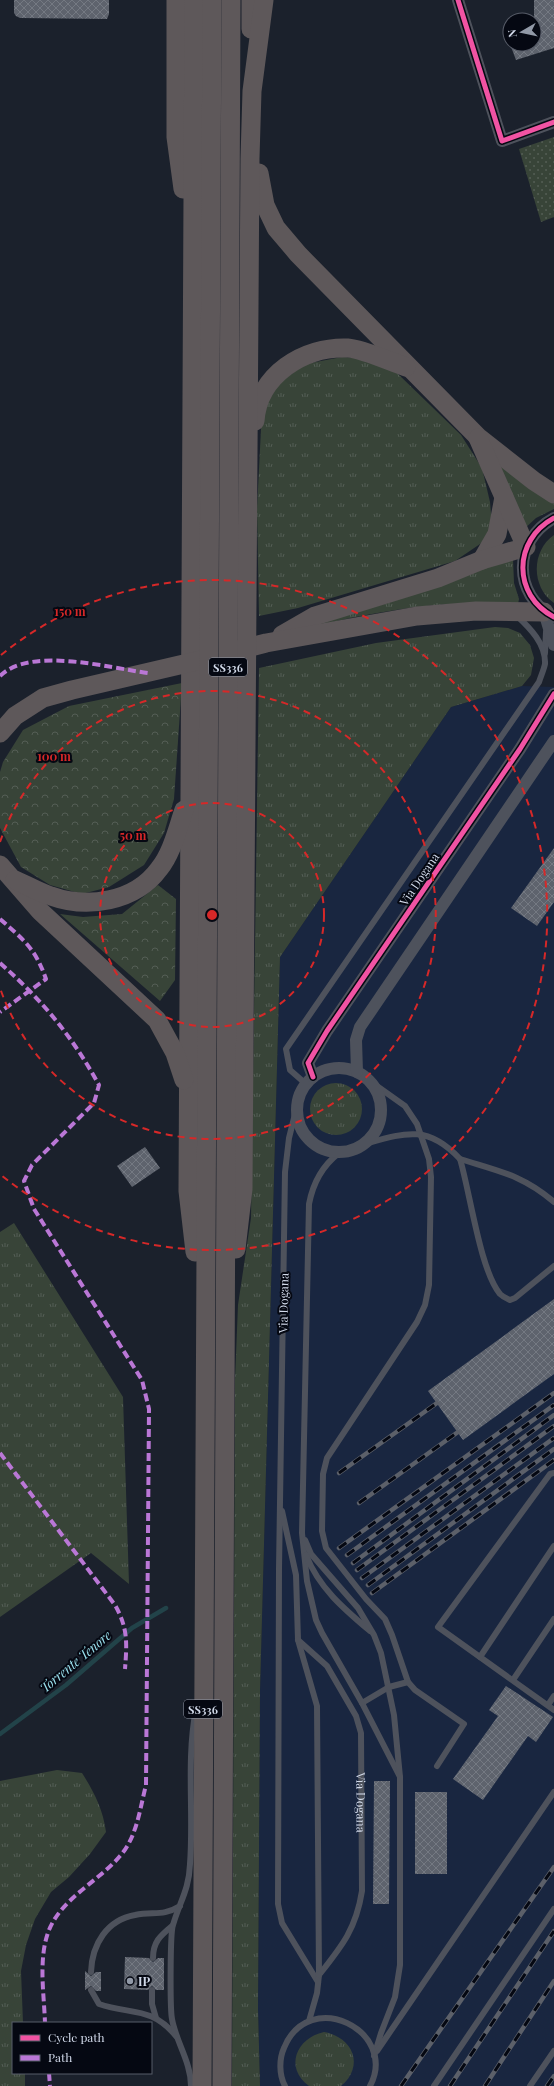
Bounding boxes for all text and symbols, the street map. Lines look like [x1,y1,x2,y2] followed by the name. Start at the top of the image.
[502,12,542,52] north arrow
[504,28,520,39] text: N
[54,603,86,619] text: 150 m
[209,658,247,676] road number: SS336
[37,748,71,764] text: 100 m
[120,827,147,843] text: 50 m
[395,850,442,909] street label: Via Dogana
[205,908,219,922] centre of rings
[274,1273,292,1334] street label: Via Dogana
[36,1626,114,1696] water label: Torrente Tenore
[184,1700,222,1718] road number: SS336
[353,1771,370,1833] street label: Via Dogana
[138,1973,151,1989] place label: IP
[125,1976,135,1986] marker: IP
[12,2022,152,2074] legend
[48,2029,105,2045] text: Cycle path
[48,2049,72,2065] text: Path

